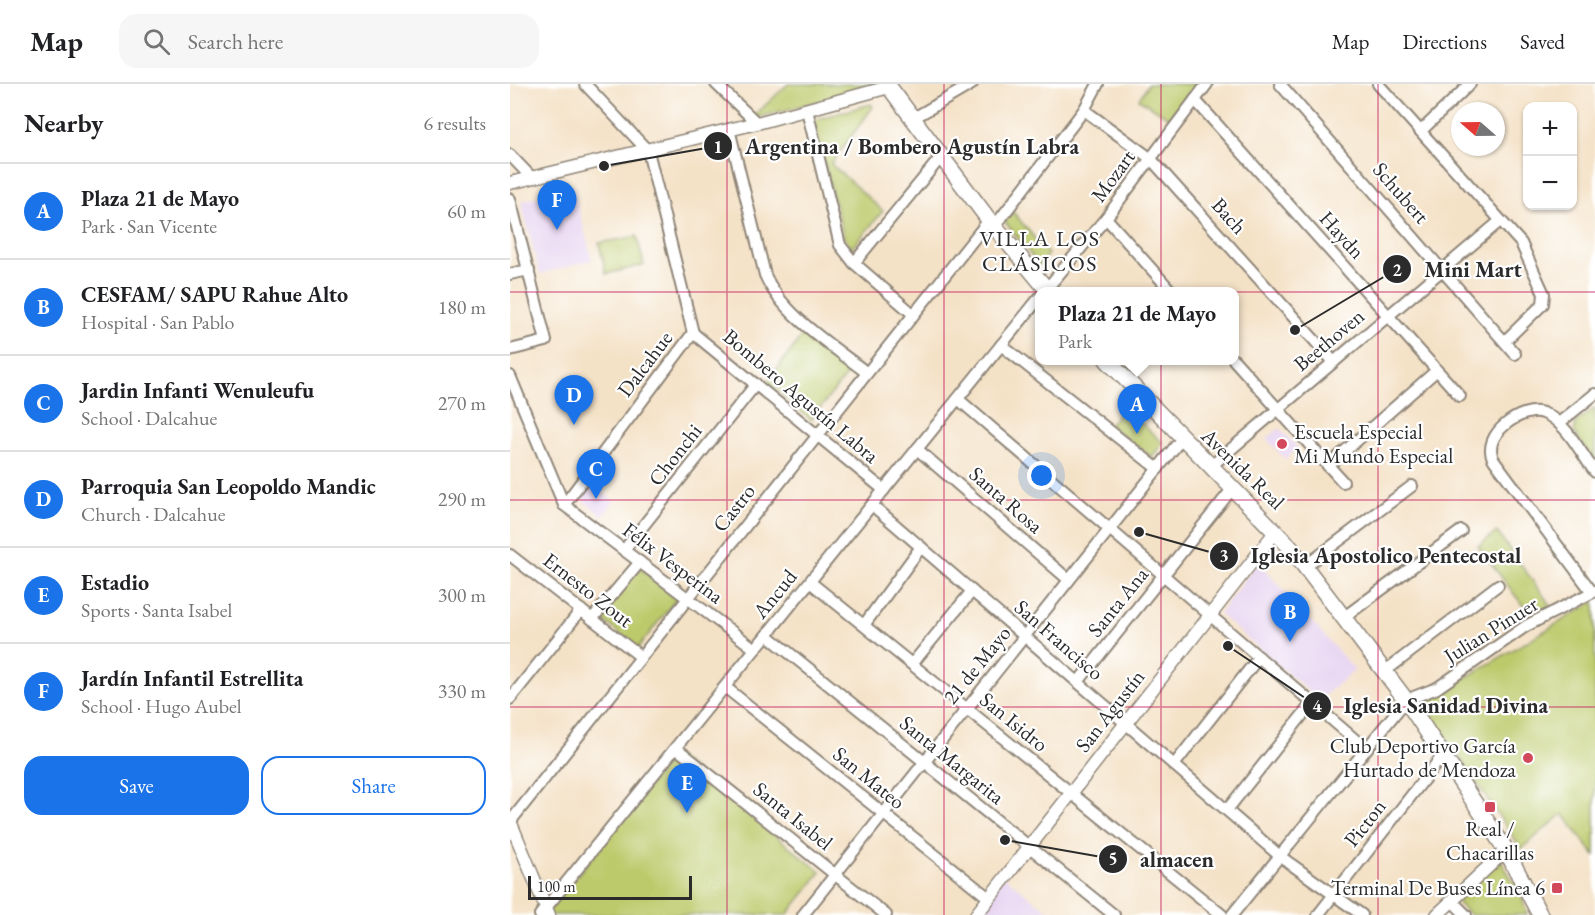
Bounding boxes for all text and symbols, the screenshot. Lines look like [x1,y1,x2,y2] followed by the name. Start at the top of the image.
[119,14,539,68] search box
[30,23,83,59] text: Map
[140,25,173,58] icon: search
[188,27,283,56] text: Search here
[1332,28,1369,55] text: Map
[1402,28,1487,55] text: Directions
[1520,28,1565,55] text: Saved
[1451,102,1505,156] north arrow
[1523,102,1577,210] map controls
[1523,102,1577,156] button: +
[24,106,104,140] text: Nearby
[423,110,486,136] text: 6 results
[703,126,1091,166] callout: Argentina / Bombero Agustín Labra
[744,132,1079,161] text: Argentina / Bombero Agustín Labra
[713,135,723,158] text: 1
[1084,144,1141,207] street label: Mozart
[1367,156,1436,229] street label: Schubert
[1523,156,1577,210] button: −
[538,180,576,230] pin: F
[81,184,239,213] text: Plaza 21 de Mayo
[1206,192,1253,240] street label: Bach
[36,198,51,224] text: A
[447,198,486,224] text: 60 m
[1314,205,1371,264] street label: Haydn
[81,213,217,239] text: Park · San Vicente
[980,224,1100,278] district label: VILLA LOS CLÁSICOS
[1382,249,1533,289] callout: Mini Mart
[1424,255,1523,284] text: Mini Mart
[1392,258,1402,281] text: 2
[81,280,348,309] text: CESFAM/ SAPU Rahue Alto
[1035,287,1239,365] popup
[37,294,50,320] text: B
[438,294,486,320] text: 180 m
[1058,299,1216,328] text: Plaza 21 de Mayo
[1288,302,1370,377] street label: Beethoven
[81,309,234,335] text: Hospital · San Pablo
[718,323,885,469] street label: Bombero Agustín Labra
[611,325,678,402] street label: Dalcahue
[1058,328,1092,354] text: Park
[81,376,314,405] text: Jardin Infanti Wenuleufu
[554,376,594,425] pin: D
[1118,384,1156,434] pin: A
[36,390,51,416] text: C
[438,390,486,416] text: 270 m
[81,405,217,431] text: School · Dalcahue
[642,418,707,491] street label: Chonchi
[1294,418,1453,469] place label: Escuela Especial Mi Mundo Especial
[1195,421,1291,515] street label: Avenida Real
[1275,437,1289,451] marker: Escuela Especial Mi Mundo Especial
[576,450,616,499] pin: C
[964,460,1049,539] street label: Santa Rosa
[1027,461,1056,490] your location
[81,472,376,501] text: Parroquia San Leopoldo Mandic
[706,478,761,537] street label: Castro
[36,486,51,512] text: D
[438,486,486,512] text: 290 m
[81,501,225,527] text: Church · Dalcahue
[617,516,730,610] street label: Félix Vesperina
[1209,536,1534,576] callout: Iglesia Apostolico Pentecostal
[1251,541,1521,570] text: Iglesia Apostolico Pentecostal
[1219,544,1229,567] text: 3
[538,546,639,633] street label: Ernesto Zout
[1081,561,1154,642] street label: Santa Ana
[746,563,803,625] street label: Ancud
[81,568,149,597] text: Estadio
[38,582,49,608] text: E
[438,582,486,608] text: 300 m
[1437,590,1543,670] street label: Julian Pinuer
[1270,592,1310,642] pin: B
[1009,593,1110,686] street label: San Francisco
[81,597,232,623] text: Sports · Santa Isabel
[937,620,1016,709] street label: 21 de Mayo
[81,664,303,693] text: Jardín Infantil Estrellita
[1069,664,1150,758] street label: San Agustín
[38,678,49,704] text: F
[438,678,486,704] text: 330 m
[975,686,1054,757] street label: San Isidro
[1302,686,1560,726] callout: Iglesia Sanidad Divina
[1344,691,1549,720] text: Iglesia Sanidad Divina
[81,693,242,719] text: School · Hugo Aubel
[1312,694,1322,717] text: 4
[894,709,1011,810] street label: Santa Margarita
[1330,732,1517,783] place label: Club Deportivo García Hurtado de Mendoza
[828,740,911,815] street label: San Mateo
[1521,751,1535,765] marker: Club Deportivo García Hurtado de Mendoza
[24,756,249,815] button: Save
[261,756,486,815] button: Share
[668,764,706,813] pin: E
[748,775,839,856] street label: Santa Isabel
[1338,793,1392,852] street label: Picton
[1483,800,1497,814] marker: Real / Chacarillas
[1446,815,1534,866] place label: Real / Chacarillas
[1098,839,1226,879] callout: almacen
[1140,845,1214,874] text: almacen
[1108,847,1118,870] text: 5
[528,873,692,900] scale bar
[1331,874,1545,901] place label: Terminal De Buses Línea 6
[537,876,576,897] text: 100 m
[1550,881,1564,895] marker: Terminal De Buses Línea 6

